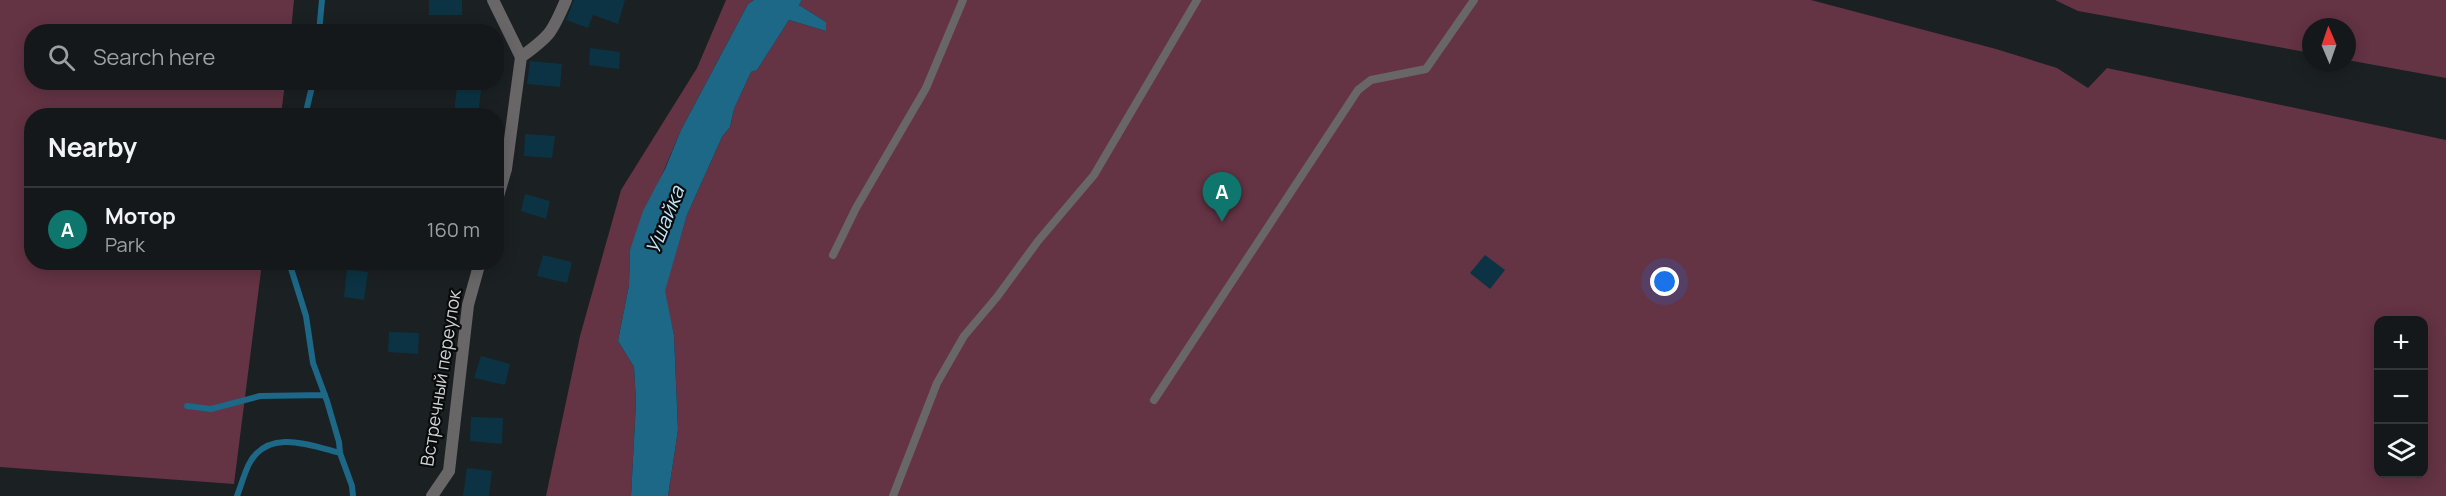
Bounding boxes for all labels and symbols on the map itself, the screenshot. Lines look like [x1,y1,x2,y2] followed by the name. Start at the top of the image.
[2302,18,2356,72] north arrow
[1202,172,1242,222] pin: A
[639,181,691,258] water label: Ушайка
[1650,267,1679,296] your location
[414,287,466,468] street label: Встречный переулок

